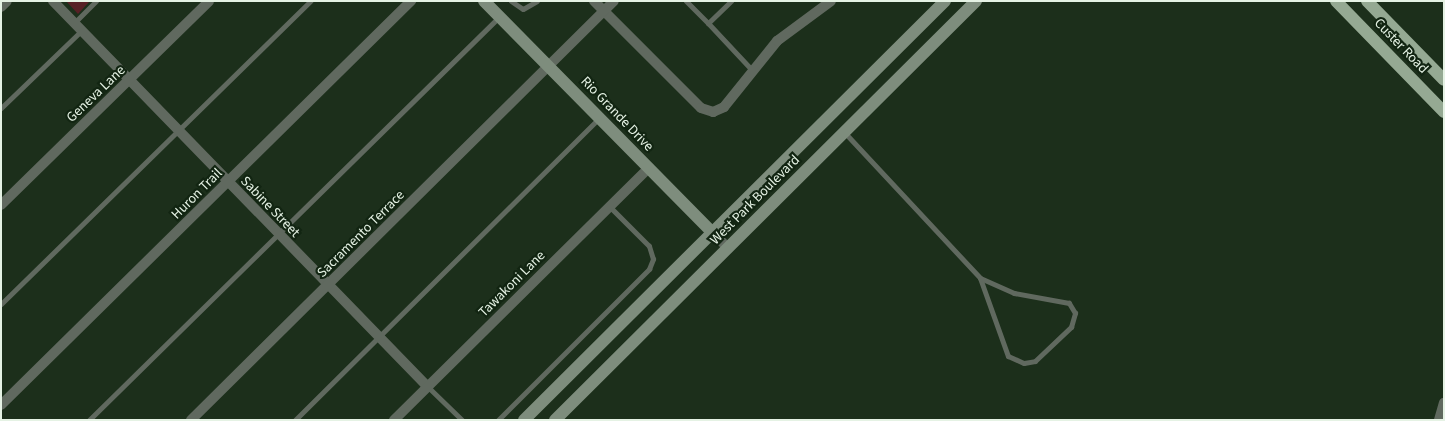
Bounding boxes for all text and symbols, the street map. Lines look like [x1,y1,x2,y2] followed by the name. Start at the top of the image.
[1371,15,1431,77] street label: Custer Road
[63,62,129,126] street label: Geneva Lane
[577,73,657,155] street label: Rio Grande Drive
[707,152,803,248] street label: West Park Boulevard
[168,165,226,223] street label: Huron Trail
[237,173,303,241] street label: Sabine Street
[314,187,408,281] street label: Sacramento Terrace
[475,247,549,321] street label: Tawakoni Lane

